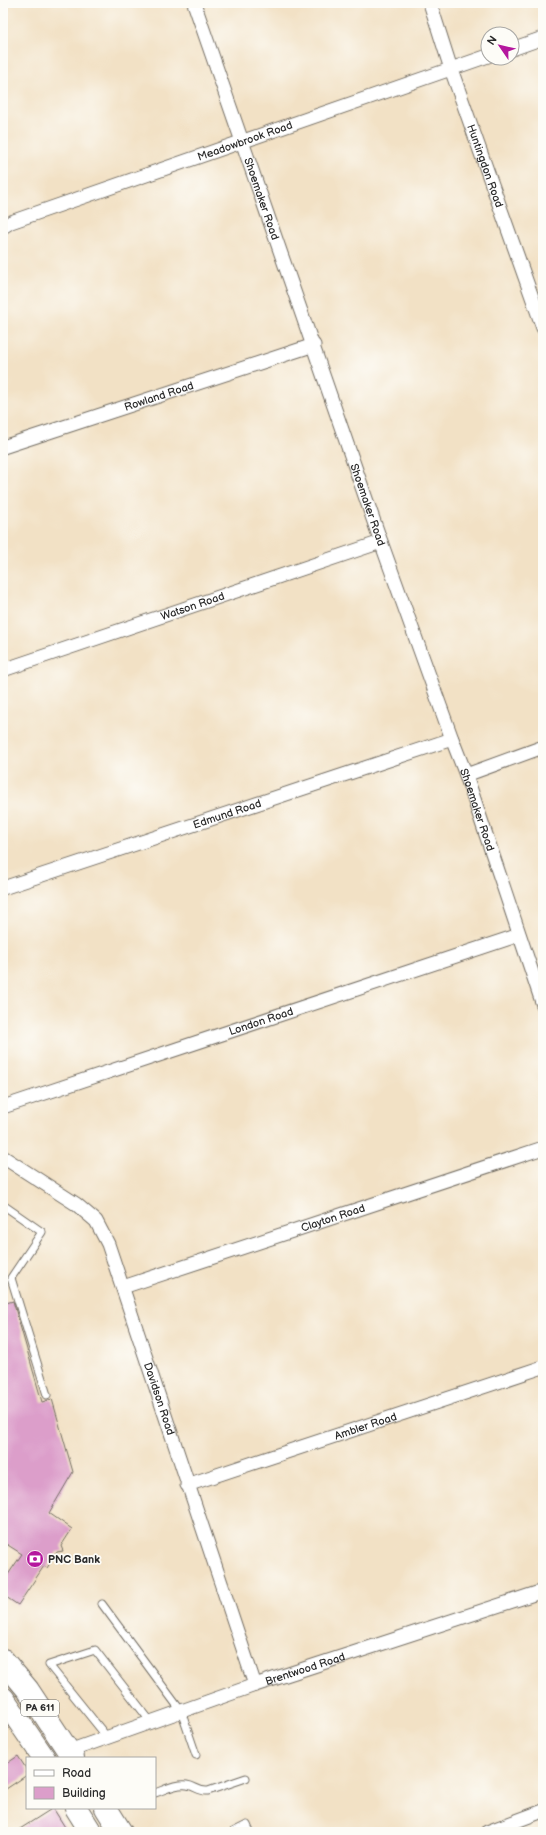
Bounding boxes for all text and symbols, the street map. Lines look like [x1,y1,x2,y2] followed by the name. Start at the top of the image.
[480,26,520,66] north arrow
[484,34,500,48] text: N
[196,118,294,163] street label: Meadowbrook Road
[465,122,506,209] street label: Huntingdon Road
[242,156,282,241] street label: Shoemaker Road
[123,378,195,413] street label: Rowland Road
[348,462,388,548] street label: Shoemaker Road
[159,589,226,623] street label: Watson Road
[458,766,497,853] street label: Shoemaker Road
[191,796,263,831] street label: Edmund Road
[227,1004,295,1038] street label: London Road
[299,1201,366,1234] street label: Clayton Road
[141,1361,178,1437] street label: Davidson Road
[333,1410,398,1442] street label: Ambler Road
[25,1549,45,1569] bank icon: PNC Bank
[48,1553,100,1566] place label: PNC Bank
[263,1650,347,1688] street label: Brentwood Road
[21,1700,59,1716] road number: PA 611
[26,1757,156,1809] legend
[62,1766,91,1781] text: Road
[62,1786,106,1801] text: Building

